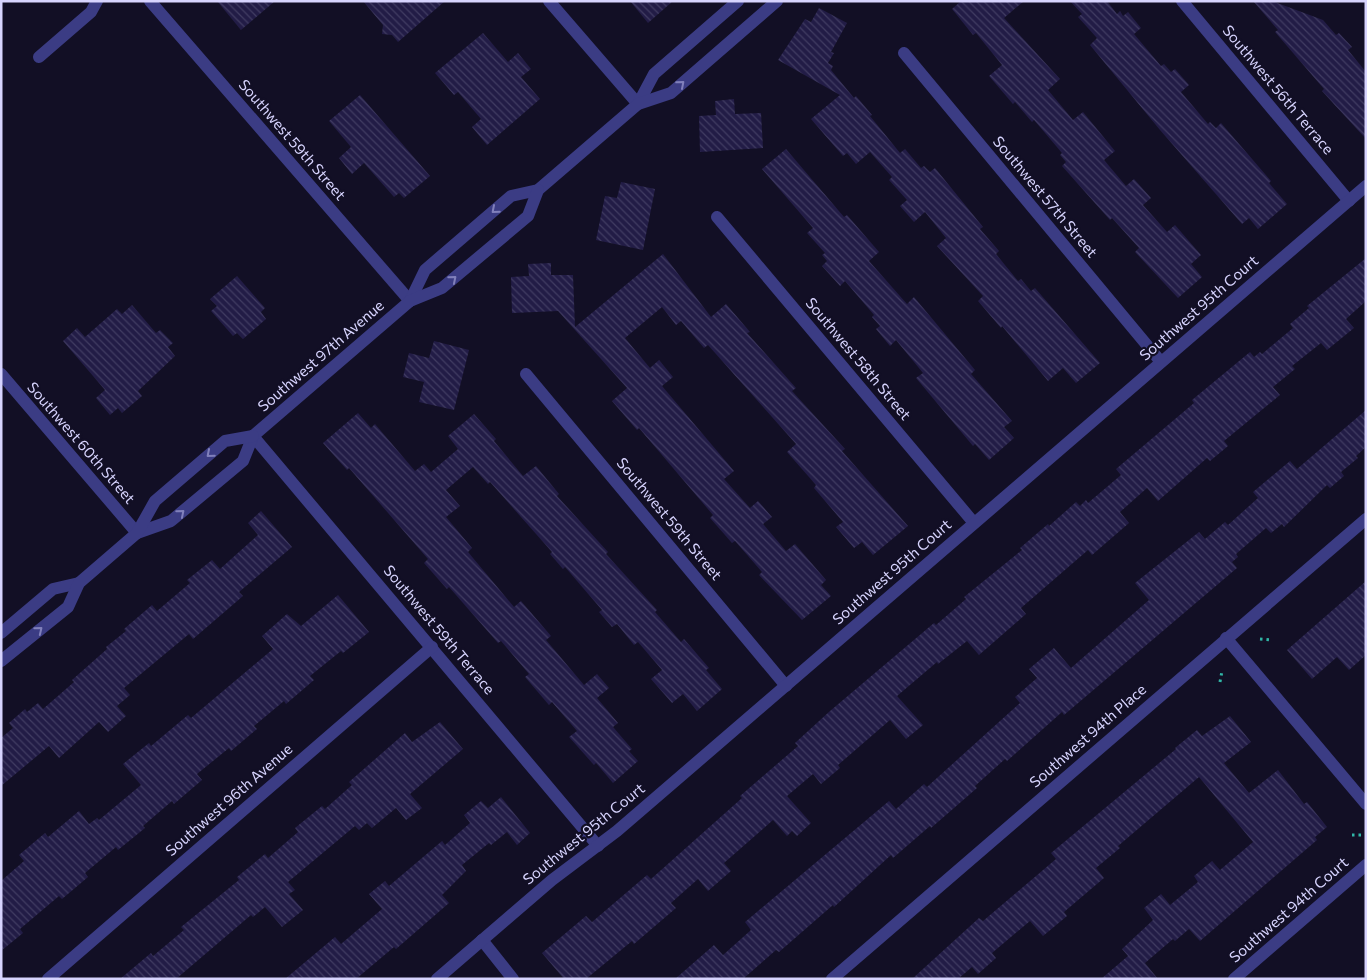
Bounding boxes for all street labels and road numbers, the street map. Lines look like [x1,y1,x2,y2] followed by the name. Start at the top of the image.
[1220,21,1338,158] street label: Southwest 56th Terrace
[235,75,350,203] street label: Southwest 59th Street
[990,132,1102,261] street label: Southwest 57th Street
[1135,251,1261,364] street label: Southwest 95th Court
[802,294,915,423] street label: Southwest 58th Street
[254,296,387,415] street label: Southwest 97th Avenue
[24,378,139,507] street label: Southwest 60th Street
[613,454,726,583] street label: Southwest 59th Street
[828,515,954,628] street label: Southwest 95th Court
[381,561,499,698] street label: Southwest 59th Terrace
[1025,680,1149,791] street label: Southwest 94th Place
[161,739,295,859] street label: Southwest 96th Avenue
[519,779,648,888] street label: Southwest 95th Court
[1225,853,1351,966] street label: Southwest 94th Court

